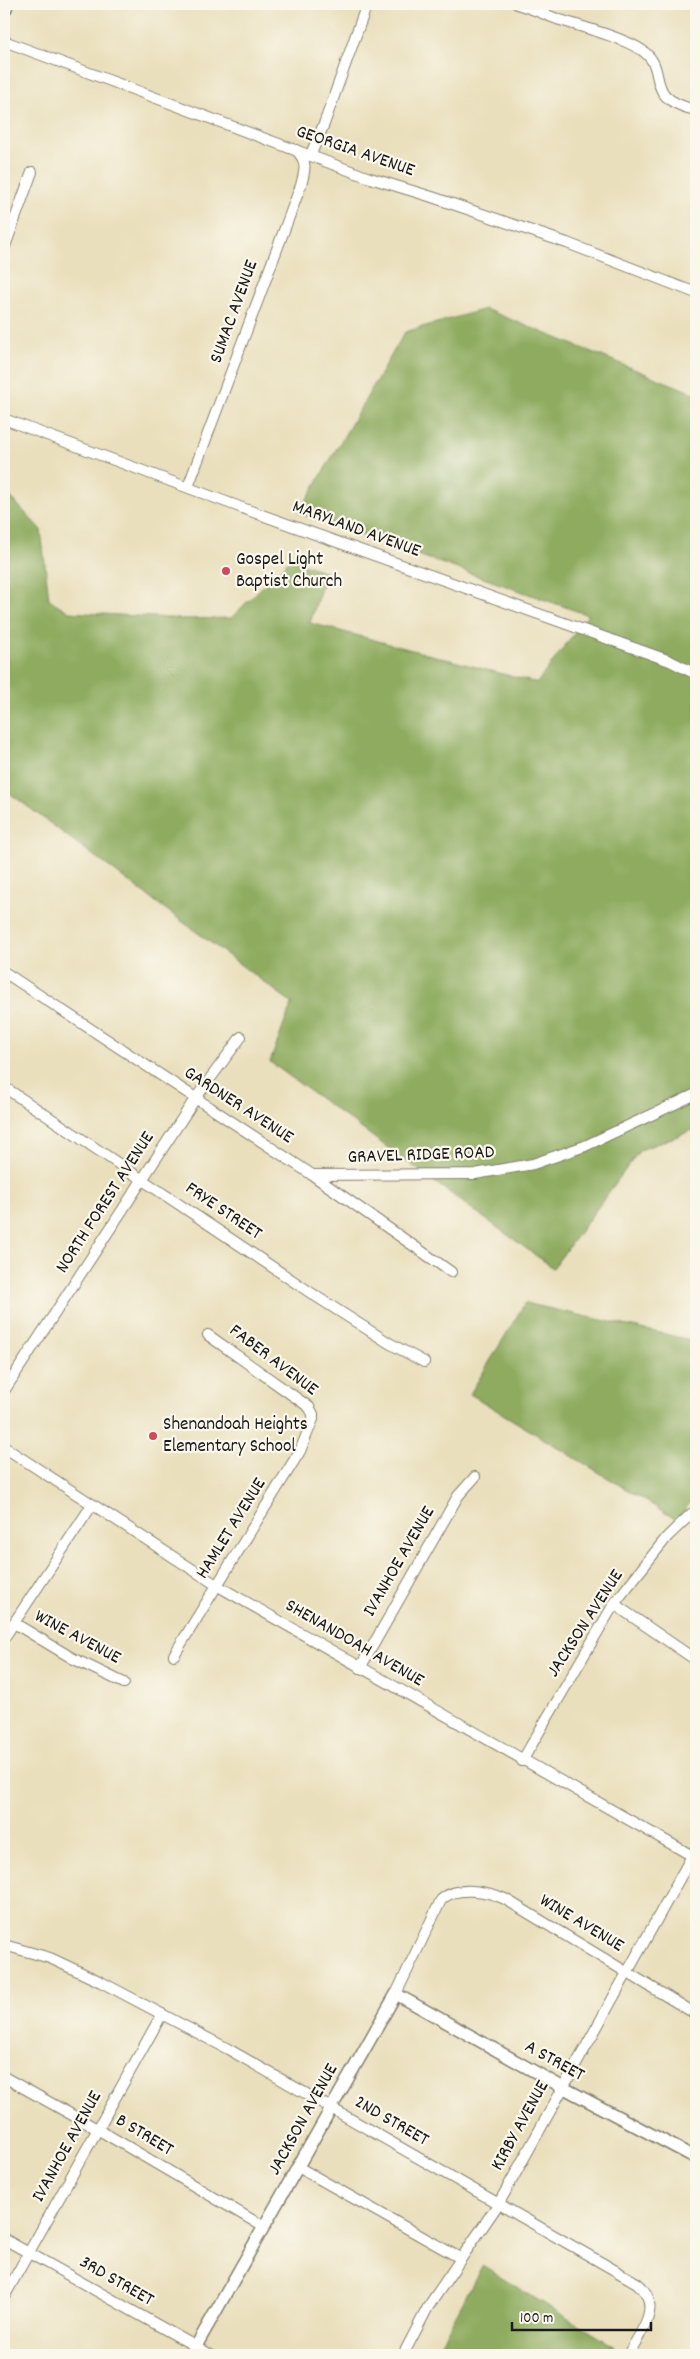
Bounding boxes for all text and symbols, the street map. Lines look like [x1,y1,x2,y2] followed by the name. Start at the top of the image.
[292,119,418,185] street label: GEORGIA AVENUE
[204,256,266,367] street label: SUMAC AVENUE
[288,494,424,566] street label: MARYLAND AVENUE
[236,547,342,596] place label: Gospel Light Baptist Church
[220,565,232,577] marker: Gospel Light Baptist Church
[178,1060,298,1152] street label: GARDNER AVENUE
[50,1127,162,1279] street label: NORTH FOREST AVENUE
[347,1140,495,1172] street label: GRAVEL RIDGE ROAD
[179,1176,267,1248] street label: FRYE STREET
[223,1319,324,1404] street label: FABER AVENUE
[163,1412,308,1461] place label: Shenandoah Heights Elementary School
[147,1430,159,1442] marker: Shenandoah Heights Elementary School
[190,1473,274,1585] street label: HAMLET AVENUE
[357,1501,443,1622] street label: IVANHOE AVENUE
[541,1564,631,1683] street label: JACKSON AVENUE
[280,1593,429,1695] street label: SHENANDOAH AVENUE
[29,1604,125,1672] street label: WINE AVENUE
[534,1888,629,1960] street label: WINE AVENUE
[519,2034,589,2090] street label: A STREET
[262,2059,346,2181] street label: JACKSON AVENUE
[485,2076,557,2176] street label: KIRBY AVENUE
[26,2086,110,2208] street label: IVANHOE AVENUE
[349,2090,434,2154] street label: 2ND STREET
[110,2108,178,2164] street label: B STREET
[74,2250,159,2314] street label: 3RD STREET
[512,2299,651,2331] scale bar
[520,2308,553,2330] text: 100 m

